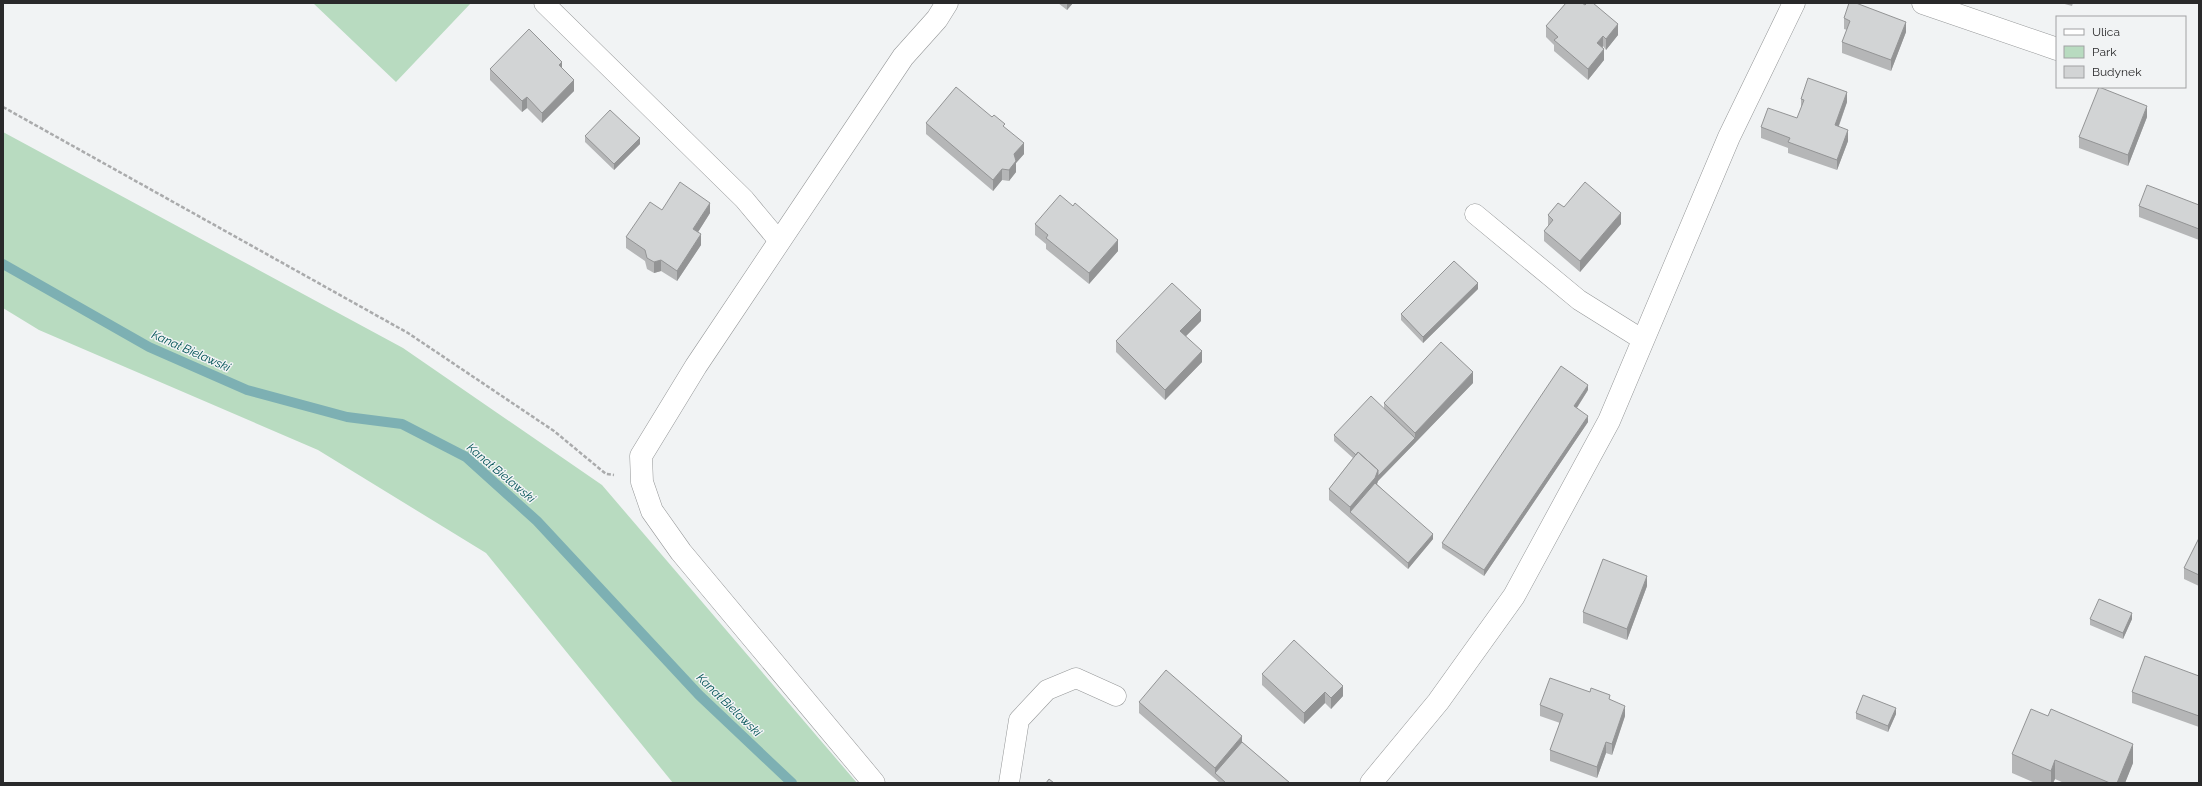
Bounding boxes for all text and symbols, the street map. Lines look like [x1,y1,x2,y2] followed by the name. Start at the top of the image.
[2056,16,2186,88] legend
[2092,25,2120,39] text: Ulica
[2092,45,2117,59] text: Park
[2092,65,2142,79] text: Budynek
[149,327,233,375] water label: Kanał Bielawski
[464,440,538,506] water label: Kanał Bielawski
[694,671,765,740] water label: Kanał Bielawski

